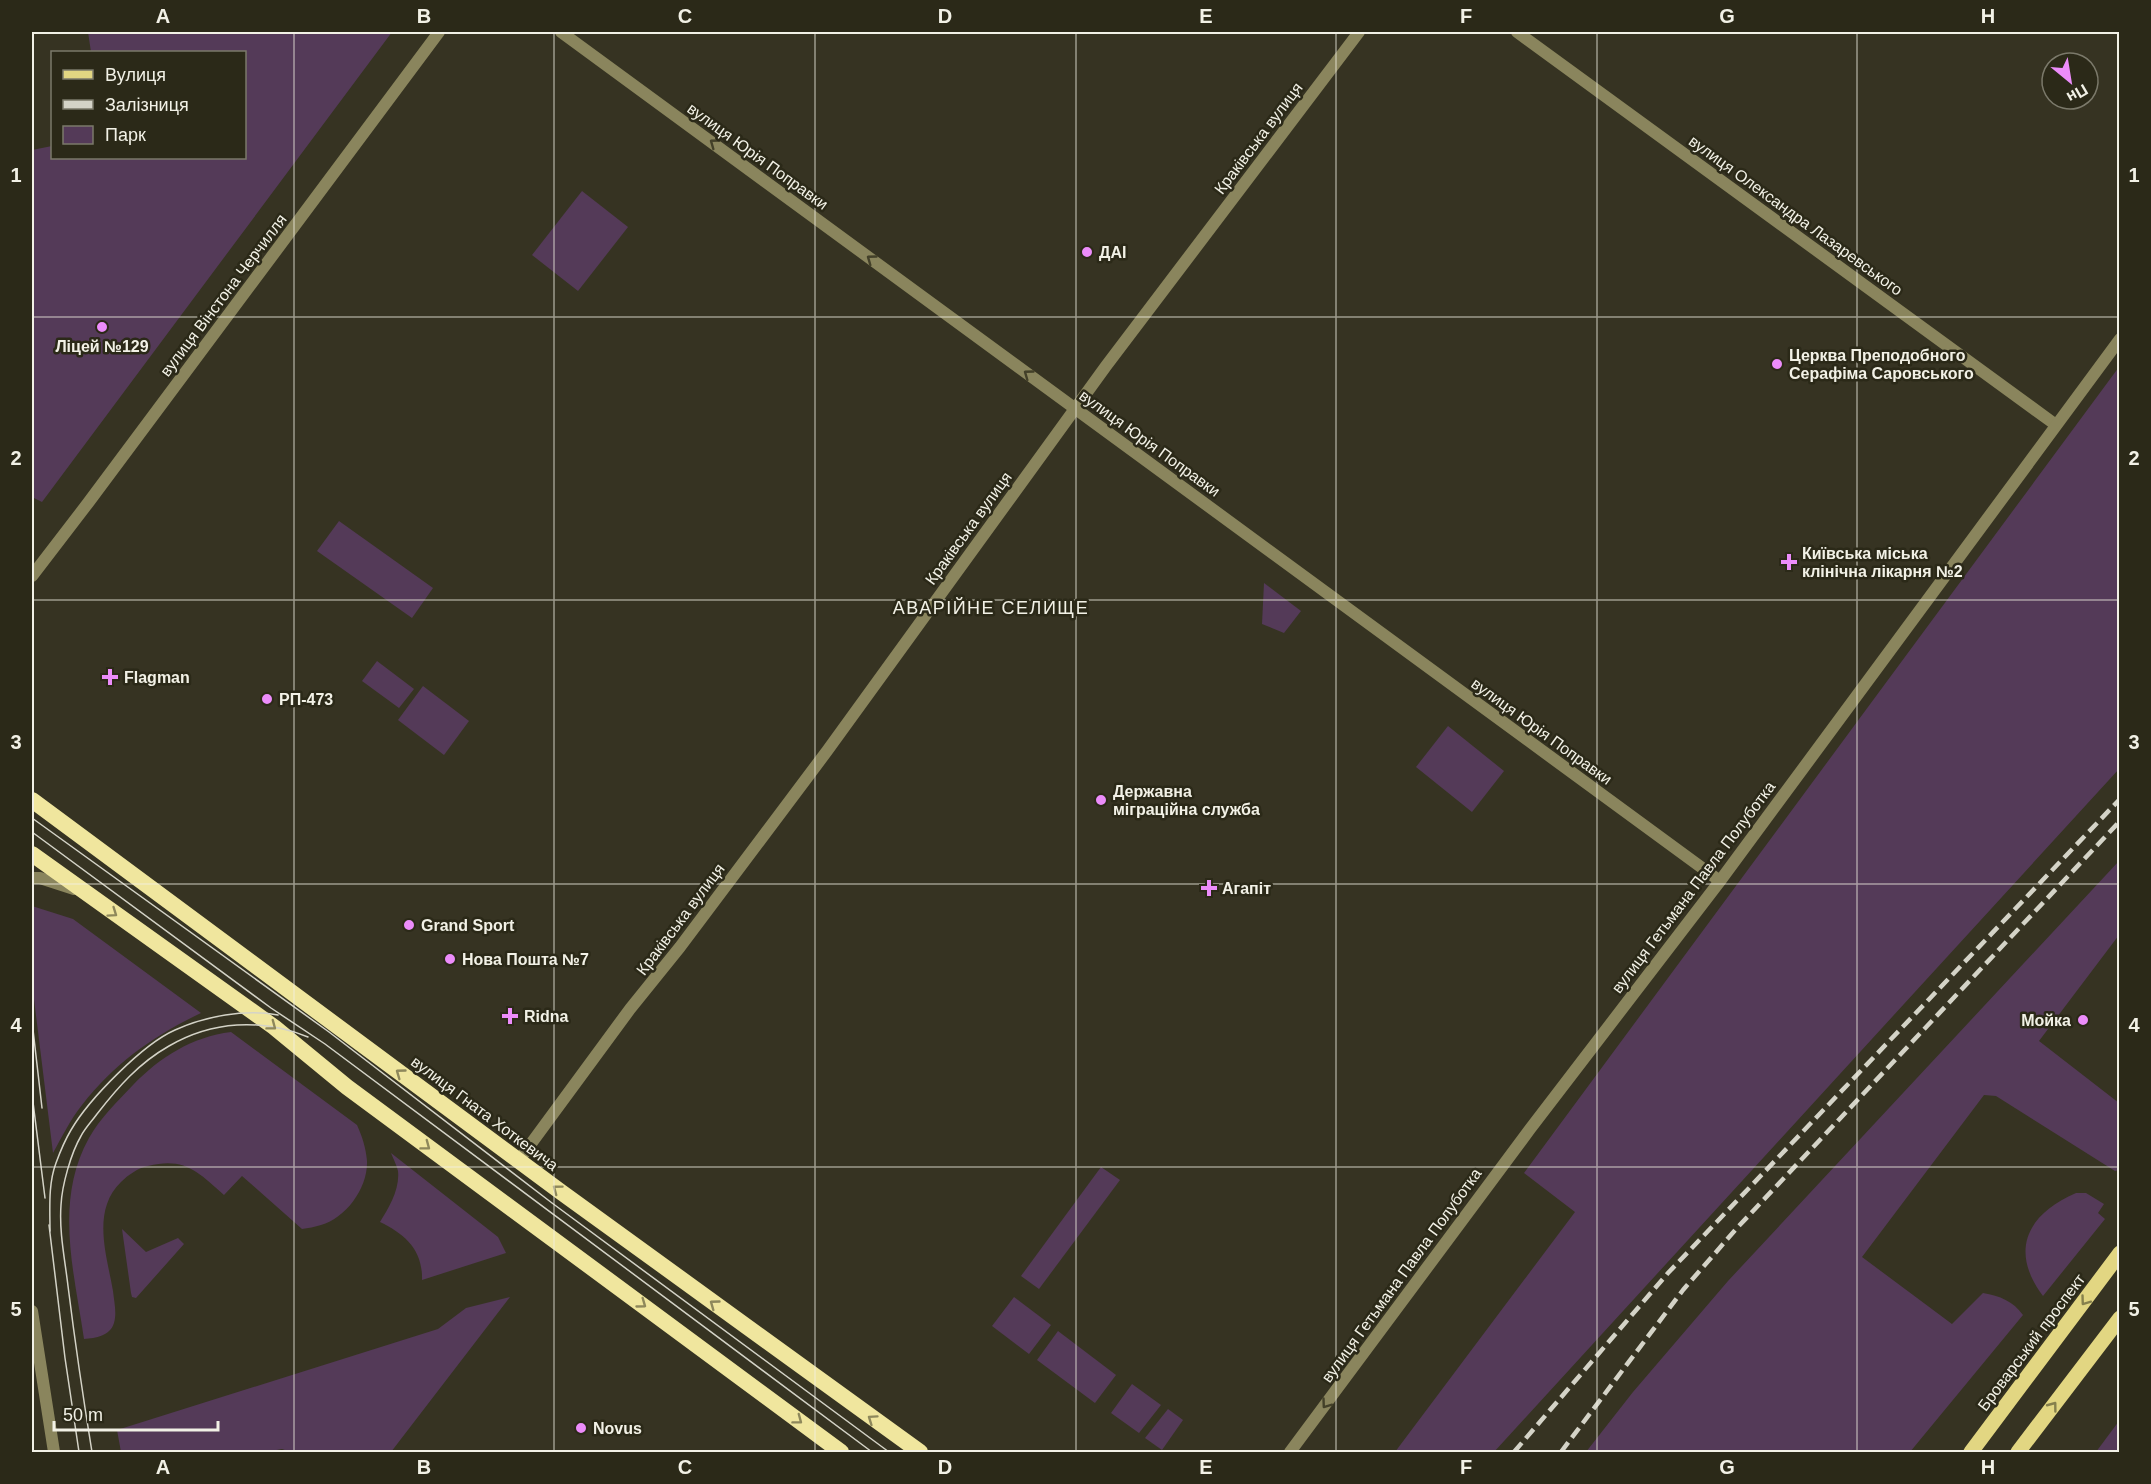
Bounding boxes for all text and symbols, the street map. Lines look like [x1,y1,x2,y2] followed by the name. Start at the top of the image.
[156,5,170,27] text: A
[417,5,431,27] text: B
[678,5,692,27] text: C
[938,5,952,27] text: D
[1199,5,1213,27] text: E
[1460,5,1472,27] text: F
[1719,5,1735,27] text: G
[1981,5,1995,27] text: H
[51,51,246,159] legend
[2040,51,2100,111] north arrow
[105,65,166,85] text: Вулиця
[1211,79,1306,197] street label: Краківська вулиця
[2064,81,2091,106] text: Пн
[105,95,189,115] text: Залізниця
[684,100,831,213] street label: вулиця Юрія Поправки
[105,125,146,145] text: Парк
[1686,132,1906,299] street label: вулиця Олександра Лазаревського
[709,139,720,150] one-way arrow
[10,164,22,186] text: 1
[2128,164,2140,186] text: 1
[157,211,290,380] street label: вулиця Вінстона Черчилля
[1099,244,1126,261] place label: ДАІ
[1080,245,1094,259] marker: ДАІ
[867,255,878,266] one-way arrow
[95,320,109,334] marker: Ліцей №129
[55,338,149,355] place label: Ліцей №129
[1789,347,1974,382] place label: Церква Преподобного Серафіма Саровського
[1770,357,1784,371] marker: Церква Преподобного Серафіма Саровського
[1024,370,1035,381] one-way arrow
[1076,387,1223,500] street label: вулиця Юрія Поправки
[10,447,22,469] text: 2
[2128,447,2140,469] text: 2
[922,469,1015,588] street label: Краківська вулиця
[1802,545,1963,580] place label: Київська міська клінічна лікарня №2
[1780,553,1798,571] marker: Київська міська клінічна лікарня №2
[893,597,1089,618] district label: АВАРІЙНЕ СЕЛИЩЕ
[101,668,119,686] marker: Flagman
[124,669,190,686] place label: Flagman
[1468,675,1615,788] street label: вулиця Юрія Поправки
[279,691,333,708] place label: РП-473
[260,692,274,706] marker: РП-473
[10,731,22,753] text: 3
[2128,731,2140,753] text: 3
[1608,778,1779,996] street label: вулиця Гетьмана Павла Полуботка
[1113,783,1260,818] place label: Державна міграційна служба
[1094,793,1108,807] marker: Державна міграційна служба
[633,860,728,978] street label: Краківська вулиця
[1200,879,1218,897] marker: Агапіт
[1222,880,1271,897] place label: Агапіт
[106,906,117,917] one-way arrow
[421,917,515,934] place label: Grand Sport
[402,918,416,932] marker: Grand Sport
[462,951,589,968] place label: Нова Пошта №7
[443,952,457,966] marker: Нова Пошта №7
[501,1007,519,1025] marker: Ridna
[524,1008,569,1025] place label: Ridna
[2021,1012,2071,1029] place label: Мойка
[2076,1013,2090,1027] marker: Мойка
[10,1014,22,1036] text: 4
[2128,1014,2140,1036] text: 4
[265,1018,276,1029] one-way arrow
[408,1053,561,1174] street label: вулиця Гната Хоткевича
[396,1069,407,1080] one-way arrow
[419,1139,430,1150] one-way arrow
[1318,1165,1485,1386] street label: вулиця Гетьмана Павла Полуботка
[553,1185,564,1196] one-way arrow
[1974,1270,2089,1414] street label: Броварський проспект
[2081,1294,2092,1305] one-way arrow
[635,1297,646,1308] one-way arrow
[10,1298,22,1320] text: 5
[2128,1298,2140,1320] text: 5
[710,1300,721,1311] one-way arrow
[54,1394,218,1432] scale bar
[1322,1398,1333,1409] one-way arrow
[2046,1401,2057,1412] one-way arrow
[63,1405,103,1425] text: 50 m
[792,1413,803,1424] one-way arrow
[868,1415,879,1426] one-way arrow
[593,1420,642,1437] place label: Novus
[574,1421,588,1435] marker: Novus
[156,1456,170,1478] text: A
[417,1456,431,1478] text: B
[678,1456,692,1478] text: C
[938,1456,952,1478] text: D
[1199,1456,1213,1478] text: E
[1460,1456,1472,1478] text: F
[1719,1456,1735,1478] text: G
[1981,1456,1995,1478] text: H

